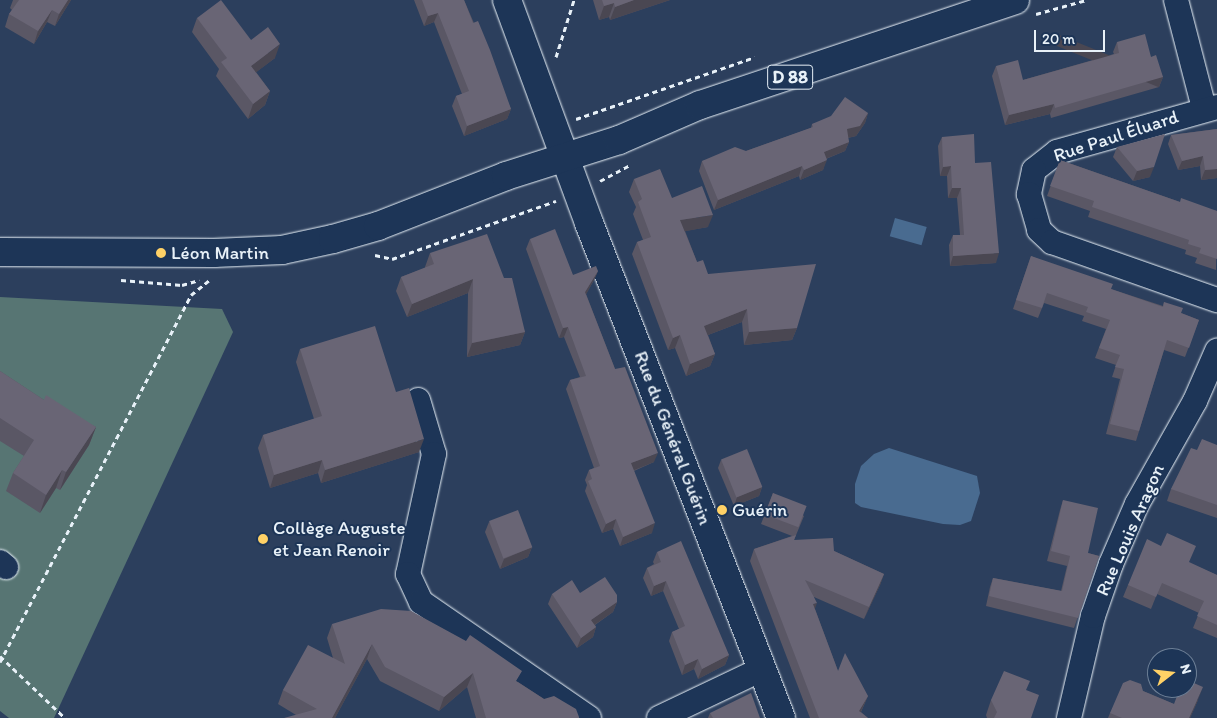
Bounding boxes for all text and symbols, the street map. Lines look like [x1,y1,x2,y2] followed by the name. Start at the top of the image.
[1037,20,1108,52] scale bar
[1042,30,1075,48] text: 20 m
[766,62,814,92] road number: D 88
[1051,105,1181,167] street label: Rue Paul Éluard
[171,242,270,264] place label: Léon Martin
[155,247,167,259] marker: Léon Martin
[629,348,717,528] street label: Rue du Général Guérin
[1091,460,1169,600] street label: Rue Louis Aragon
[732,499,787,521] place label: Guérin
[716,504,728,516] marker: Guérin
[273,517,405,561] place label: Collège Auguste et Jean Renoir
[257,533,269,545] marker: Collège Auguste et Jean Renoir
[1147,648,1197,698] north arrow
[1176,662,1195,676] text: N

